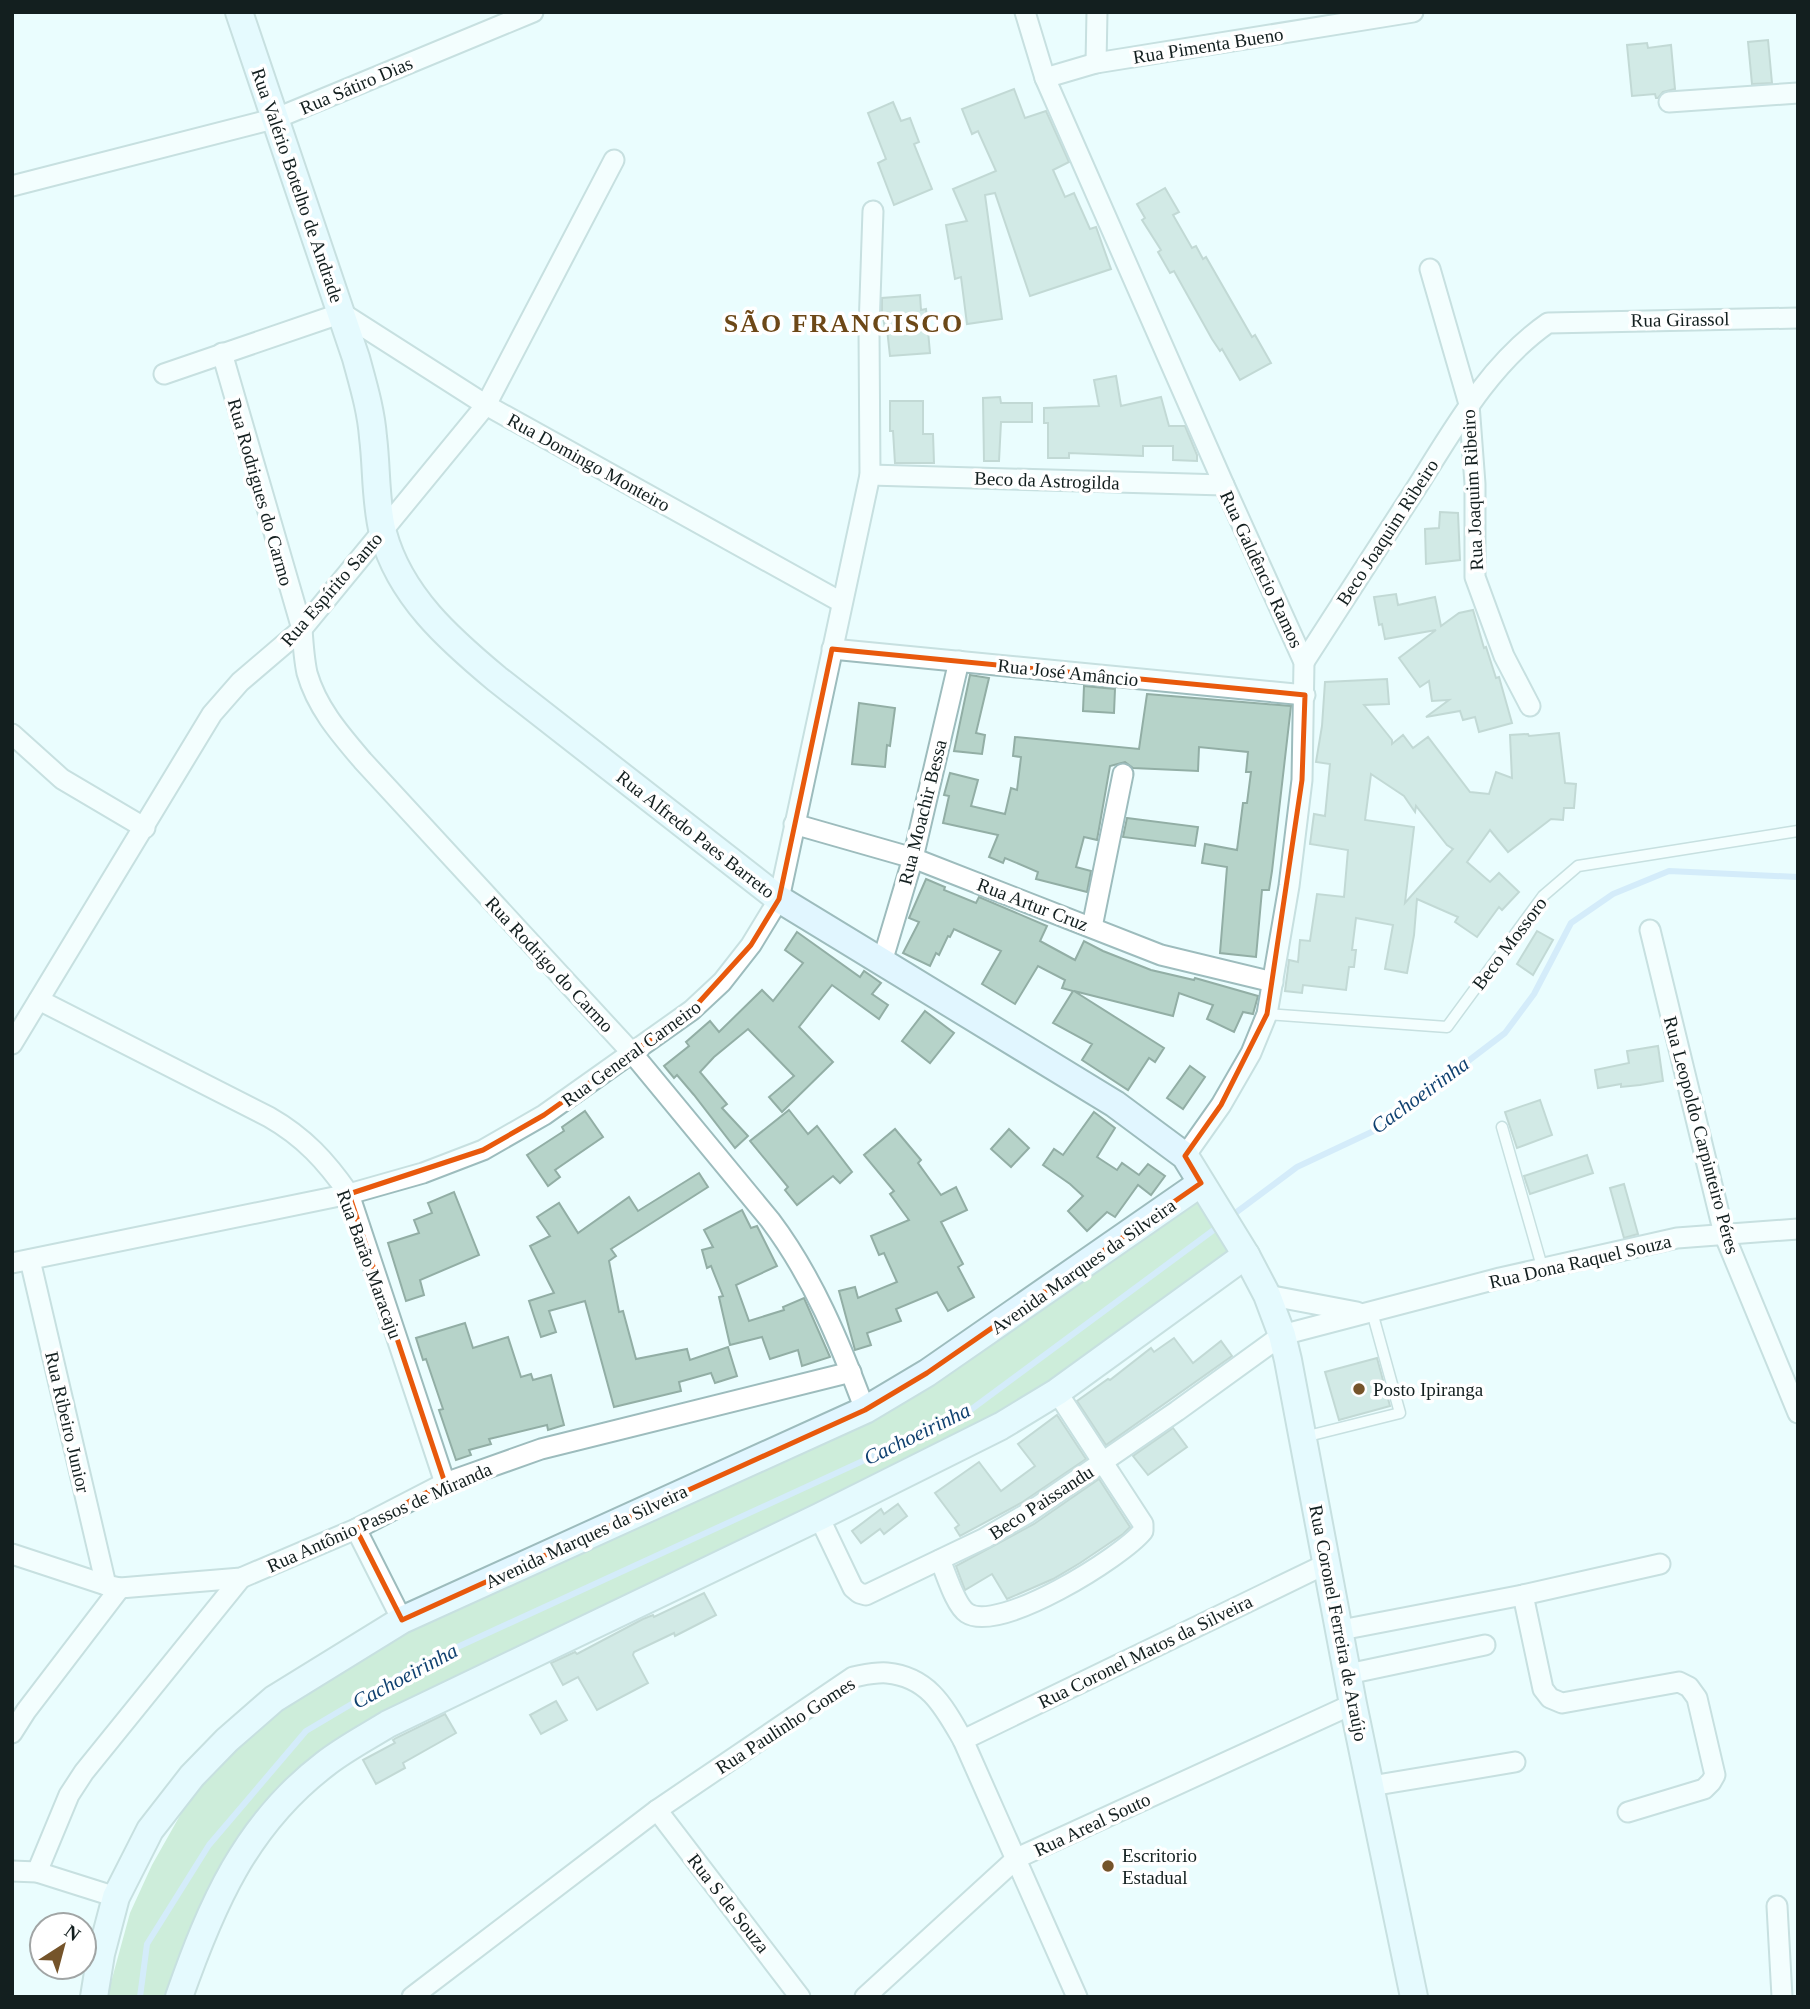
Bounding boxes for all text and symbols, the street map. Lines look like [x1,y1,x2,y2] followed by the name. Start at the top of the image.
[1131,23,1285,68] street label: Rua Pimenta Bueno
[297,52,416,119] street label: Rua Sátiro Dias
[247,65,348,305] street label: Rua Valério Botelho de Andrade
[1630,308,1730,331] street label: Rua Girassol
[724,309,964,338] district label: SÃO FRANCISCO
[224,396,297,588] street label: Rua Rodrigues do Carmo
[504,409,674,516] street label: Rua Domingo Monteiro
[1458,409,1487,571] street label: Rua Joaquim Ribeiro
[1332,455,1442,609] street label: Beco Joaquim Ribeiro
[974,467,1121,494] street label: Beco da Astrogilda
[1216,487,1307,651] street label: Rua Galdêncio Ramos
[276,528,386,650] street label: Rua Espírito Santo
[997,655,1139,690] street label: Rua José Amâncio
[894,737,951,887] street label: Rua Moachir Bessa
[613,766,779,903] street label: Rua Alfredo Paes Barreto
[974,874,1091,935] street label: Rua Artur Cruz
[481,892,618,1037] street label: Rua Rodrigo do Carmo
[1468,893,1551,994] street label: Beco Mossoro
[558,996,705,1111] street label: Rua General Carneiro
[1660,1014,1743,1256] street label: Rua Leopoldo Carpinteiro Péres
[1366,1051,1474,1139] water label: Cachoeirinha
[333,1187,406,1342] street label: Rua Barão Maracaju
[987,1194,1180,1338] street label: Avenida Marques da Silveira
[1487,1230,1674,1293] street label: Rua Dona Raquel Souza
[41,1349,94,1496] street label: Rua Ribeiro Junior
[1373,1379,1484,1400] place label: Posto Ipiranga
[1351,1381,1367,1397] marker: Posto Ipiranga
[860,1398,974,1470] water label: Cachoeirinha
[264,1458,495,1577] street label: Rua Antônio Passos de Miranda
[985,1461,1098,1544] street label: Beco Paissandu
[482,1480,691,1593] street label: Avenida Marques da Silveira
[1305,1503,1372,1743] street label: Rua Coronel Ferreira de Araújo
[1035,1590,1256,1712] street label: Rua Coronel Matos da Silveira
[348,1638,462,1714] water label: Cachoeirinha
[712,1673,859,1778] street label: Rua Paulinho Gomes
[1031,1788,1154,1861] street label: Rua Areal Souto
[1122,1845,1197,1888] place label: Escritorio Estadual
[683,1850,774,1957] street label: Rua S de Souza
[1100,1858,1116,1874] marker: Escritorio Estadual
[28,1911,98,1981] north arrow
[61,1920,85,1945] text: N

